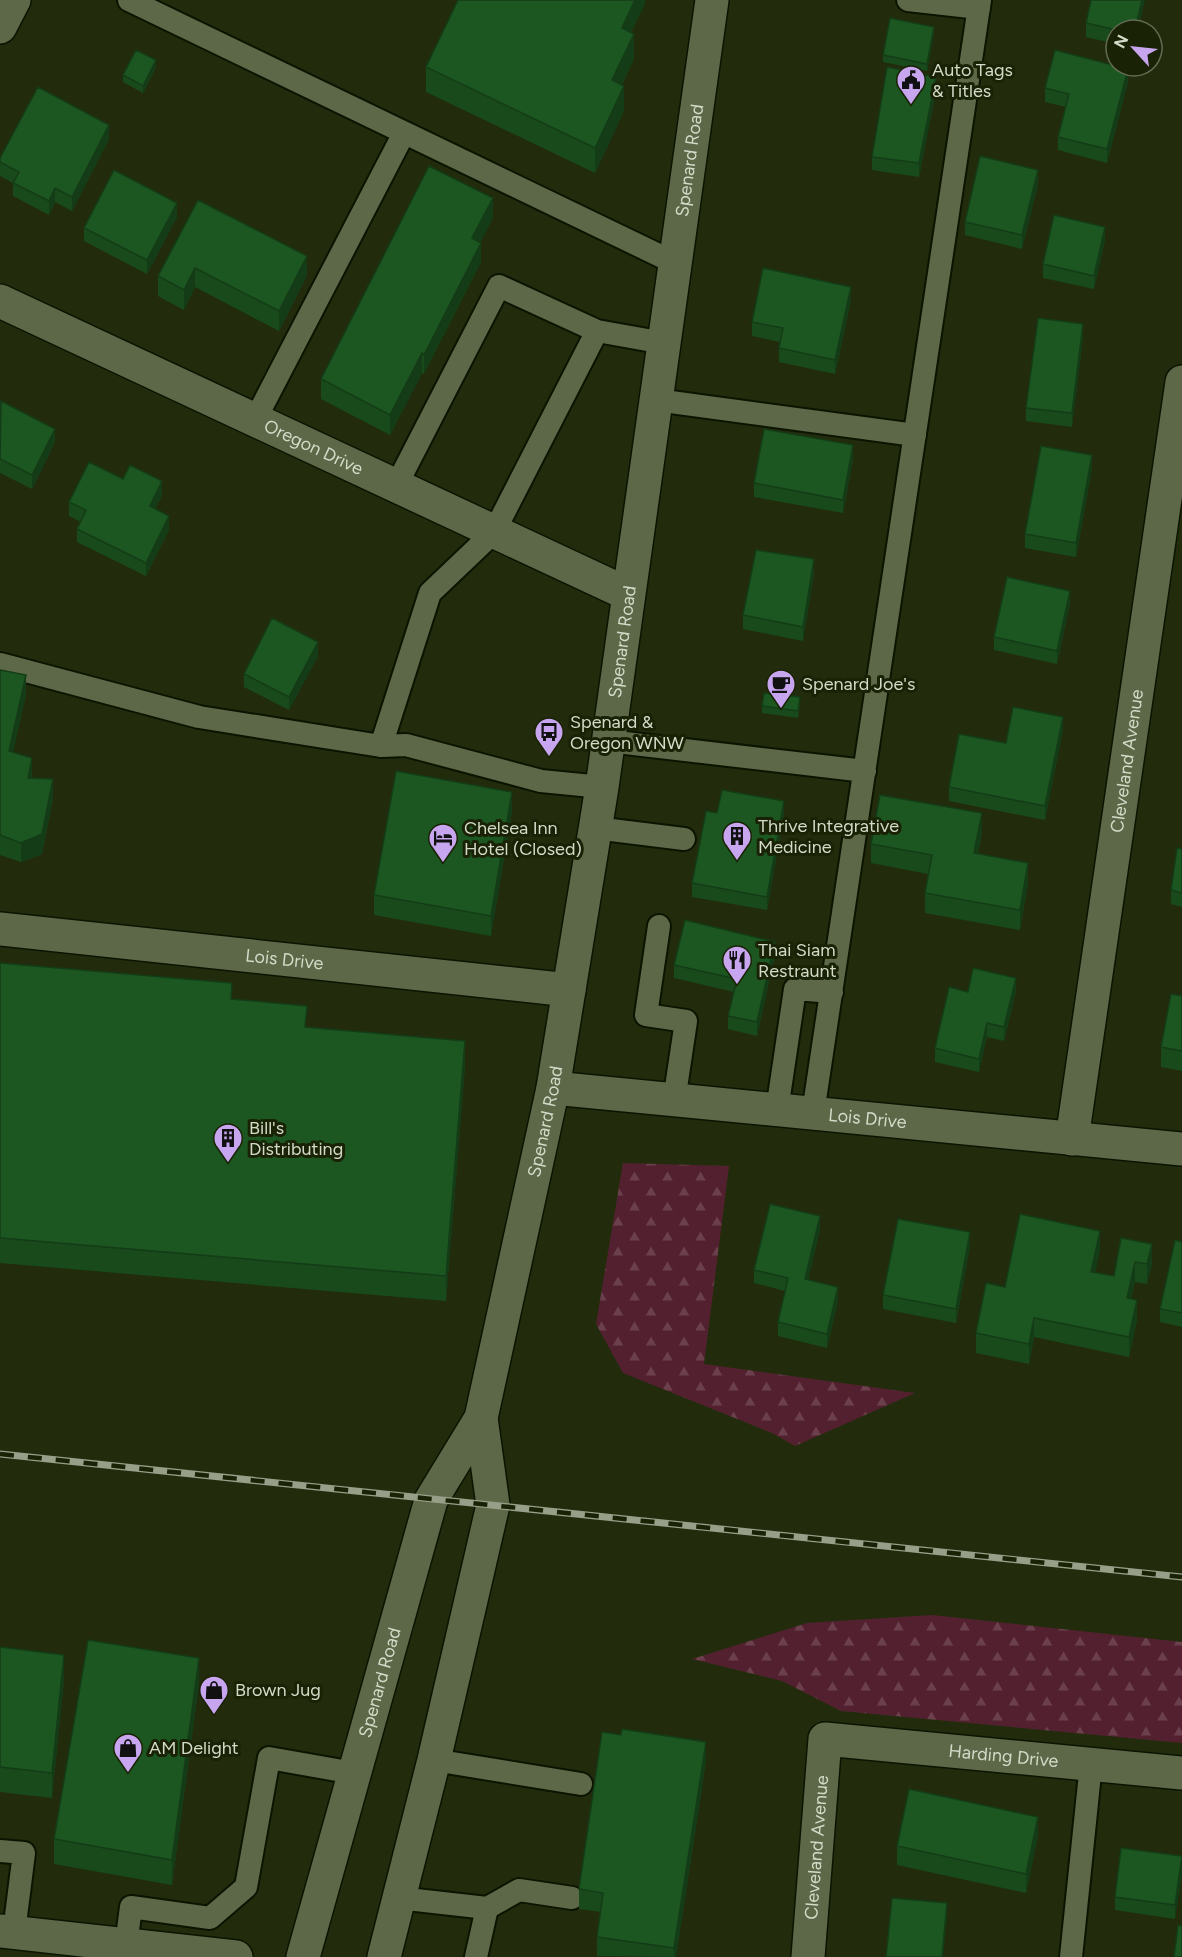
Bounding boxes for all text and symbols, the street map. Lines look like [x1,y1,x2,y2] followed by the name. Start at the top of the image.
[1104,18,1164,78] north arrow
[1110,32,1132,51] text: N
[932,59,1013,102] place label: Auto Tags & Titles
[895,64,927,106] public building icon: Auto Tags & Titles
[671,103,708,218] street label: Spenard Road
[260,415,367,480] street label: Oregon Drive
[604,584,641,699] street label: Spenard Road
[765,668,797,710] cafe icon: Spenard Joe's
[802,673,915,695] place label: Spenard Joe's
[1106,688,1148,834] street label: Cleveland Avenue
[570,711,685,754] place label: Spenard & Oregon WNW
[533,716,565,758] bus stop icon: Spenard & Oregon WNW
[758,815,899,858] place label: Thrive Integrative Medicine
[464,817,582,860] place label: Chelsea Inn Hotel (Closed)
[721,820,753,862] building icon: Thrive Integrative Medicine
[427,822,459,864] hotel icon: Chelsea Inn Hotel (Closed)
[758,939,837,982] place label: Thai Siam Restraunt
[244,944,325,975] street label: Lois Drive
[721,944,753,986] restaurant icon: Thai Siam Restraunt
[523,1064,567,1179] street label: Spenard Road
[827,1104,908,1133] street label: Lois Drive
[249,1117,343,1160] place label: Bill's Distributing
[212,1122,244,1164] building icon: Bill's Distributing
[354,1625,406,1740] street label: Spenard Road
[198,1674,230,1716] shop icon: Brown Jug
[235,1679,321,1701] place label: Brown Jug
[112,1732,144,1774] shop icon: AM Delight
[149,1737,239,1759] place label: AM Delight
[948,1740,1060,1772] street label: Harding Drive
[800,1774,833,1920] street label: Cleveland Avenue

